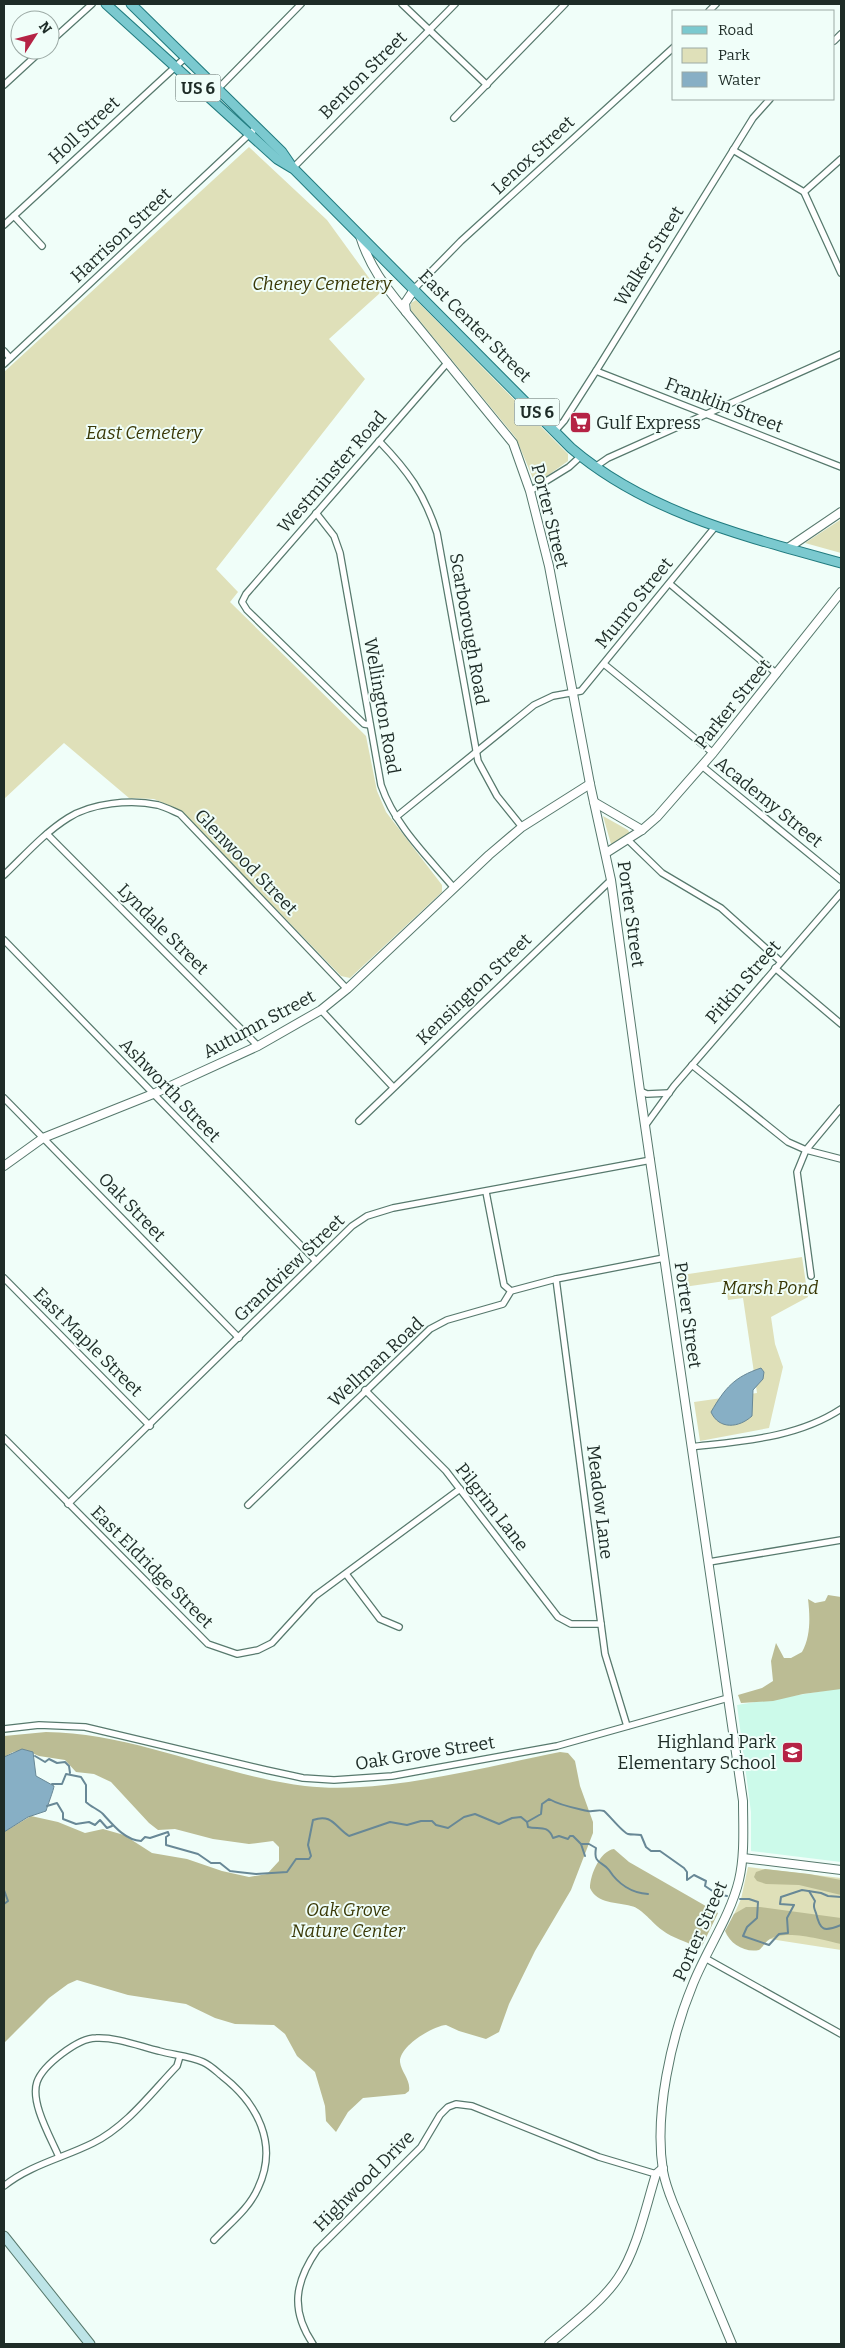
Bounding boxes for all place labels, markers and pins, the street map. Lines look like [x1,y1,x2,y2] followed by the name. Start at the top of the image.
[568,411,592,435] supermarket icon: Gulf Express
[596,412,701,434] place label: Gulf Express
[617,1731,777,1774] place label: Highland Park Elementary School
[780,1740,804,1764] school or university icon: Highland Park Elementary School

